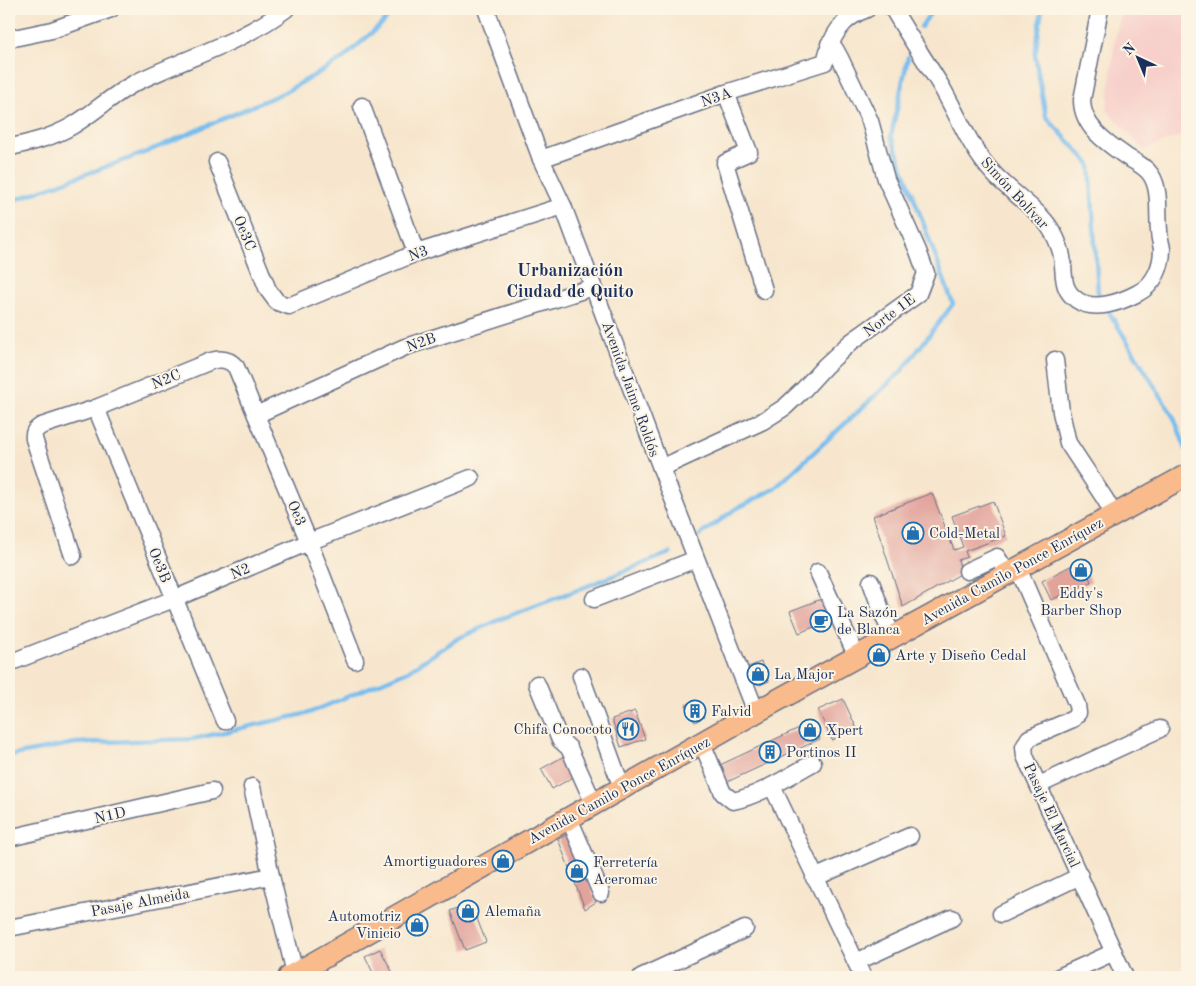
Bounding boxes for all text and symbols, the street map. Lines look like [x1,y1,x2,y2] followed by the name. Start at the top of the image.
[1114,32,1164,82] north arrow
[1121,40,1139,58] text: N
[699,86,734,111] street label: N3A
[977,155,1051,233] street label: Simón Bolívar
[230,214,257,253] street label: Oe3C
[406,244,431,265] street label: N3
[506,262,634,301] district label: Urbanización Ciudad de Quito
[861,292,919,340] street label: Norte 1E
[598,320,661,459] street label: Avenida Jaime Roldós
[405,331,438,356] street label: N2B
[150,368,183,393] street label: N2C
[284,499,308,529] street label: Oe3
[919,516,1106,629] street label: Avenida Camilo Ponce Enríquez
[901,521,925,545] shop icon: Cold-Metal
[929,527,1000,542] place label: Cold-Metal
[145,546,172,585] street label: Oe3B
[1069,558,1093,582] shop icon: Eddy's Barber Shop
[228,562,253,583] street label: N2
[1040,587,1122,619] place label: Eddy's Barber Shop
[837,606,900,638] place label: La Sazón de Blanca
[809,609,833,633] cafe icon: La Sazón de Blanca
[867,643,891,667] shop icon: Arte y Diseño Cedal
[895,649,1026,664] place label: Arte y Diseño Cedal
[746,662,770,686] shop icon: La Major
[774,668,834,683] place label: La Major
[683,699,707,723] building icon: Falvid
[711,705,752,720] place label: Falvid
[616,717,640,741] restaurant icon: Chifa Conocoto
[798,718,822,742] shop icon: Xpert
[513,723,612,738] place label: Chifa Conocoto
[826,724,863,739] place label: Xpert
[526,735,713,848] street label: Avenida Camilo Ponce Enríquez
[758,740,782,764] building icon: Portinos II
[786,746,856,761] place label: Portinos II
[1020,761,1081,870] street label: Pasaje El Marcial
[93,806,128,827] street label: N1D
[491,849,515,873] shop icon: Amortiguadores
[382,855,487,870] place label: Amortiguadores
[593,856,659,888] place label: Ferretería Aceromac
[565,859,589,883] shop icon: Ferretería Aceromac
[90,886,192,920] street label: Pasaje Almeida
[456,899,480,923] shop icon: Alemaña
[484,905,542,920] place label: Alemaña
[327,910,401,942] place label: Automotriz Vinicio
[405,913,429,937] shop icon: Automotriz Vinicio

